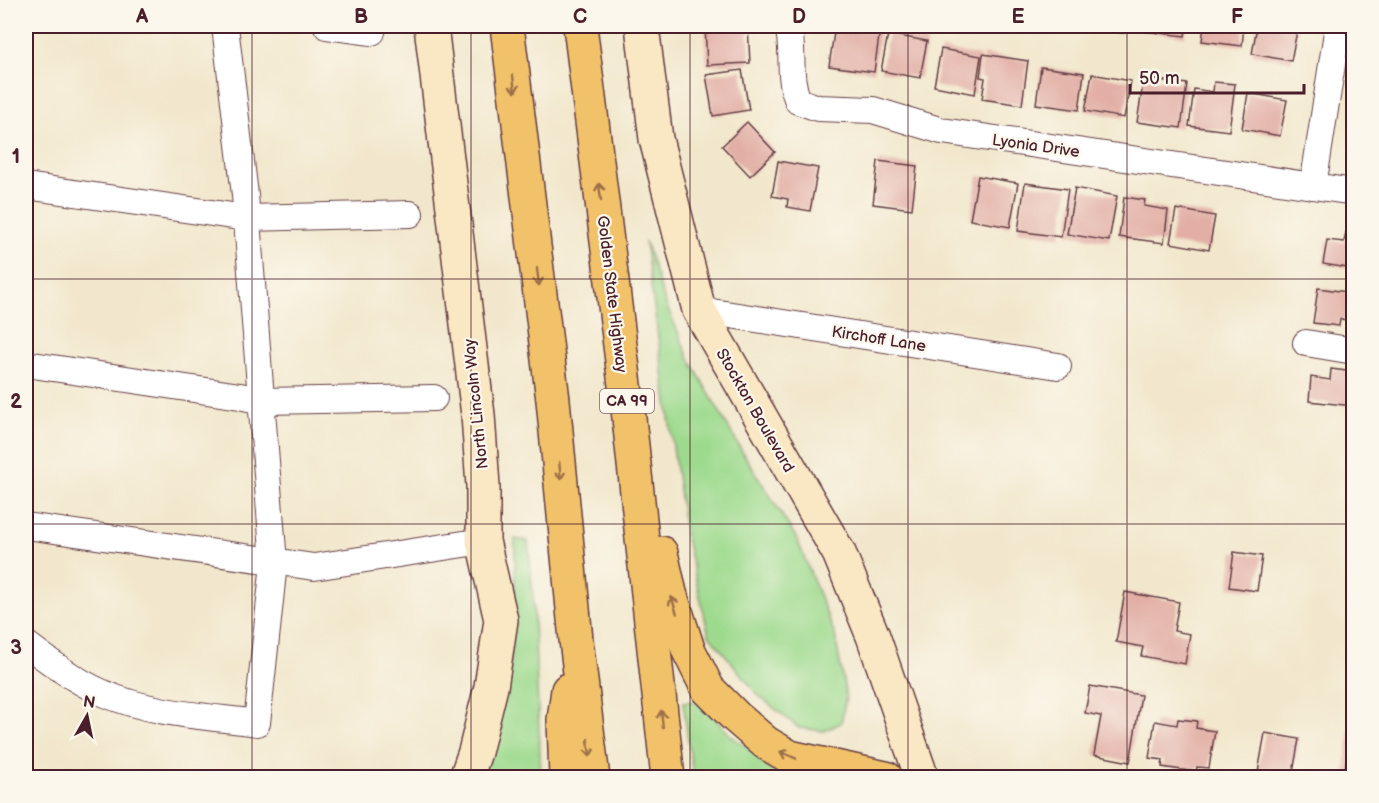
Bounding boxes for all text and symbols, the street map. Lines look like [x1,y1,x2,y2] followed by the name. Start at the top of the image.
[135,5,149,29] text: A
[354,5,368,29] text: B
[573,5,587,29] text: C
[792,5,806,29] text: D
[1012,5,1025,29] text: E
[1231,5,1243,29] text: F
[1130,57,1304,95] scale bar
[1139,68,1180,89] text: 50 m
[509,73,520,93] one-way arrow
[991,131,1081,162] street label: Lyonia Drive
[12,145,20,169] text: 1
[595,183,606,202] one-way arrow
[592,215,631,374] street label: Golden State Highway
[533,267,544,286] one-way arrow
[830,323,928,356] street label: Kirchoff Lane
[460,337,493,470] street label: North Lincoln Way
[712,345,798,476] street label: Stockton Boulevard
[600,389,654,413] road number: CA 99
[10,390,22,414] text: 2
[555,460,566,480] one-way arrow
[668,596,679,615] one-way arrow
[10,636,22,660] text: 3
[57,686,117,746] north arrow
[82,692,97,713] text: N
[656,710,667,730] one-way arrow
[584,738,595,758] one-way arrow
[780,748,798,760] one-way arrow

